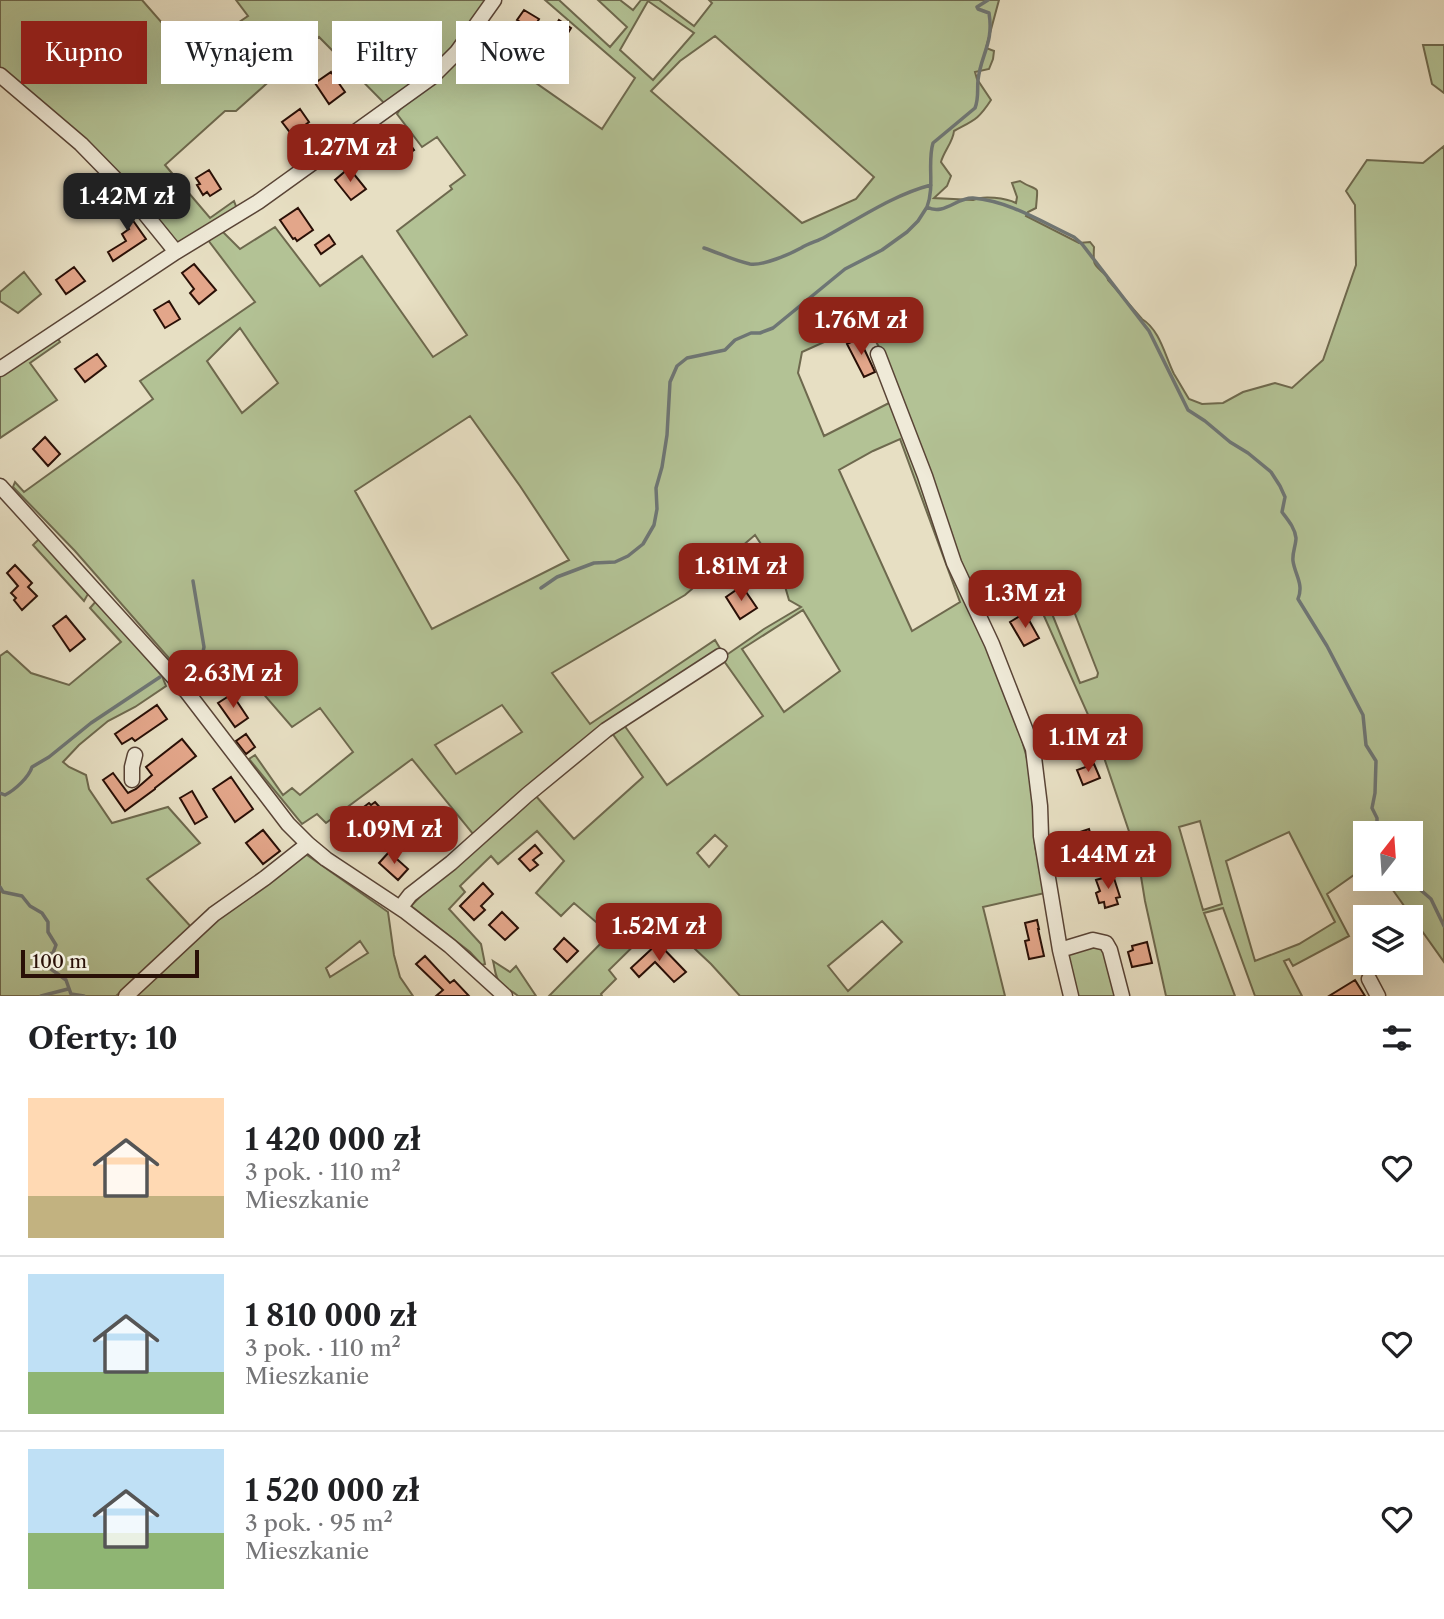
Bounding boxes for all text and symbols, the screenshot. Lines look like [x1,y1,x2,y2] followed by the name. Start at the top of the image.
[21,21,147,84] chip: Kupno
[161,21,318,84] chip: Wynajem
[332,21,442,84] chip: Filtry
[456,21,569,84] chip: Nowe
[278,124,422,184] pin: 1.27M zł
[303,133,397,161] text: 1.27M zł
[55,174,199,233] pin: 1.42M zł
[79,182,175,210] text: 1.42M zł
[789,298,933,357] pin: 1.76M zł
[815,306,908,334] text: 1.76M zł
[669,544,813,603] pin: 1.81M zł
[695,552,787,580] text: 1.81M zł
[960,570,1090,630] pin: 1.3M zł
[984,579,1066,607] text: 1.3M zł
[161,650,305,710] pin: 2.63M zł
[184,659,282,687] text: 2.63M zł
[1023,714,1153,774] pin: 1.1M zł
[1049,723,1127,751] text: 1.1M zł
[322,806,466,866] pin: 1.09M zł
[346,815,442,843] text: 1.09M zł
[1353,821,1423,891] north arrow
[1353,821,1423,975] map controls
[1036,832,1180,891] pin: 1.44M zł
[1060,840,1156,868] text: 1.44M zł
[587,904,731,963] pin: 1.52M zł
[1353,905,1423,975] button: layers
[612,912,706,940] text: 1.52M zł
[21,947,200,979] scale bar
[32,950,87,973] text: 100 m
[1378,1019,1416,1057] icon: filters
[28,1020,178,1057] text: Oferty: 10
[245,1121,421,1158] text: 1 420 000 zł
[84,1126,168,1210] icon: home
[1378,1149,1416,1187] icon: heart
[245,1158,401,1186] text: 3 pok. · 110 m²
[245,1186,369,1214] text: Mieszkanie
[245,1297,417,1334] text: 1 810 000 zł
[84,1302,168,1386] icon: home
[1378,1325,1416,1363] icon: heart
[245,1334,401,1362] text: 3 pok. · 110 m²
[245,1362,369,1390] text: Mieszkanie
[245,1472,419,1509] text: 1 520 000 zł
[84,1477,168,1561] icon: home
[1378,1500,1416,1538] icon: heart
[245,1509,393,1537] text: 3 pok. · 95 m²
[245,1537,369,1565] text: Mieszkanie

